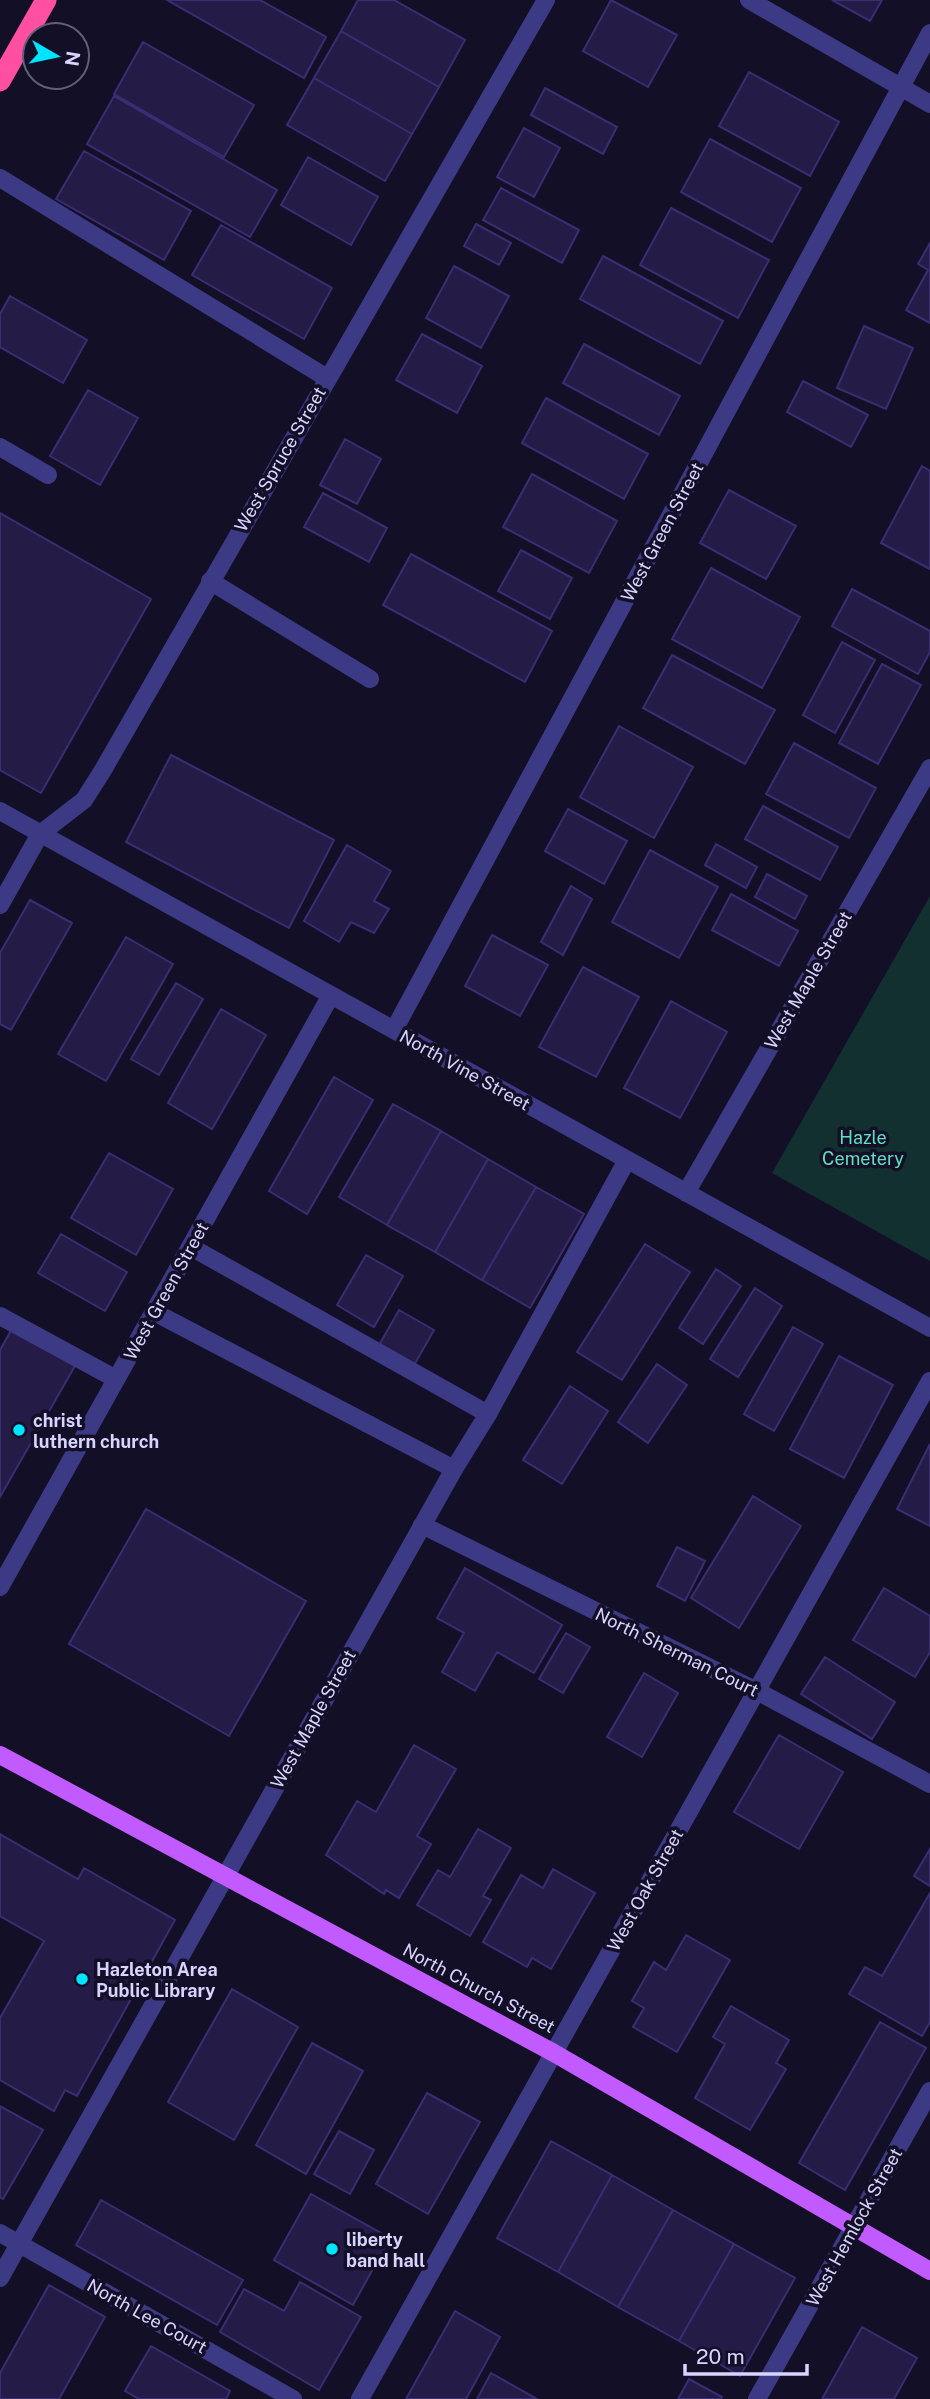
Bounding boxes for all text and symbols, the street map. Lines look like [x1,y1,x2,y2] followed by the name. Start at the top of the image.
[21,21,91,91] north arrow
[61,50,85,68] text: N
[230,383,330,535] street label: West Spruce Street
[616,459,708,605] street label: West Green Street
[760,907,856,1053] street label: West Maple Street
[396,1025,534,1115] street label: North Vine Street
[822,1127,904,1169] park label: Hazle Cemetery
[119,1218,213,1364] street label: West Green Street
[33,1410,159,1452] place label: christ luthern church
[11,1422,27,1438] marker: christ luthern church
[592,1603,762,1701] street label: North Sherman Court
[266,1646,360,1792] street label: West Maple Street
[603,1825,687,1955] street label: West Oak Street
[399,1939,559,2037] street label: North Church Street
[96,1959,218,2001] place label: Hazleton Area Public Library
[74,1971,90,1987] marker: Hazleton Area Public Library
[802,2144,906,2310] street label: West Hemlock Street
[346,2229,425,2271] place label: liberty band hall
[324,2241,340,2257] marker: liberty band hall
[83,2274,211,2358] street label: North Lee Court
[685,2332,808,2376] scale bar
[696,2344,745,2369] text: 20 m

